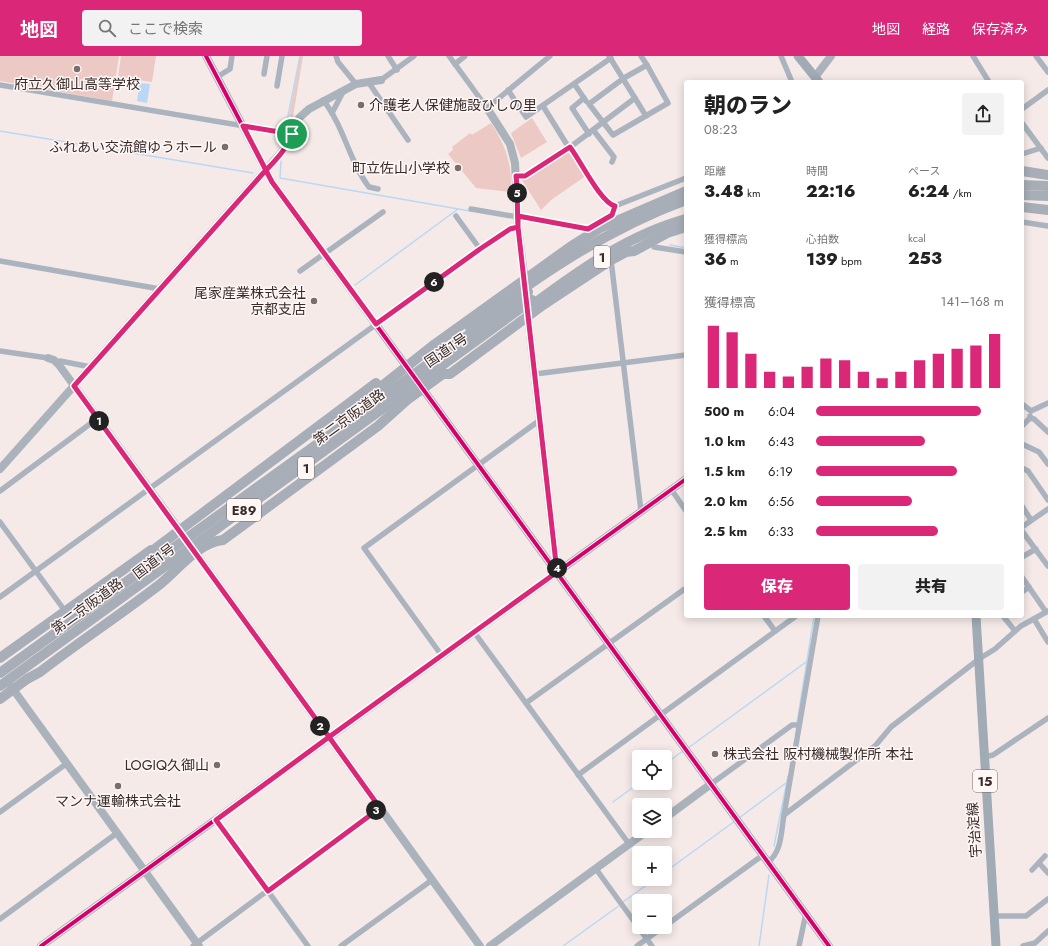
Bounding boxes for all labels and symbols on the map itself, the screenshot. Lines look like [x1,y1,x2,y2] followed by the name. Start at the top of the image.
[72,64,82,74] marker: 府立久御山高等学校
[14,74,140,94] place label: 府立久御山高等学校
[369,95,537,115] place label: 介護老人保健施設ひしの里
[356,100,366,110] marker: 介護老人保健施設ひしの里
[275,117,309,151] pin
[49,137,217,157] place label: ふれあい交流館ゆうホール
[220,142,230,152] marker: ふれあい交流館ゆうホール
[352,158,450,178] place label: 町立佐山小学校
[453,163,463,173] marker: 町立佐山小学校
[507,183,527,203] pin: 5
[594,246,610,268] road number: 1
[424,272,444,292] pin: 6
[194,283,306,319] place label: 尾家産業株式会社 京都支店
[309,296,319,306] marker: 尾家産業株式会社 京都支店
[420,328,472,372] street label: 国道1号
[309,384,389,450] street label: 第二京阪道路
[89,411,109,431] pin: 1
[298,457,314,479] road number: 1
[227,499,261,521] road number: E89
[129,538,179,584] street label: 国道1号
[547,558,567,578] pin: 4
[47,573,127,639] street label: 第二京阪道路
[310,716,330,736] pin: 2
[723,744,913,764] place label: 株式会社 阪村機械製作所 本社
[710,749,720,759] marker: 株式会社 阪村機械製作所 本社
[125,755,209,775] place label: LOGIQ久御山
[212,760,222,770] marker: LOGIQ久御山
[973,770,997,792] road number: 15
[113,781,123,791] marker: マンナ運輸株式会社
[55,791,181,811] place label: マンナ運輸株式会社
[366,800,386,820] pin: 3
[962,801,986,859] street label: 宇治淀線

